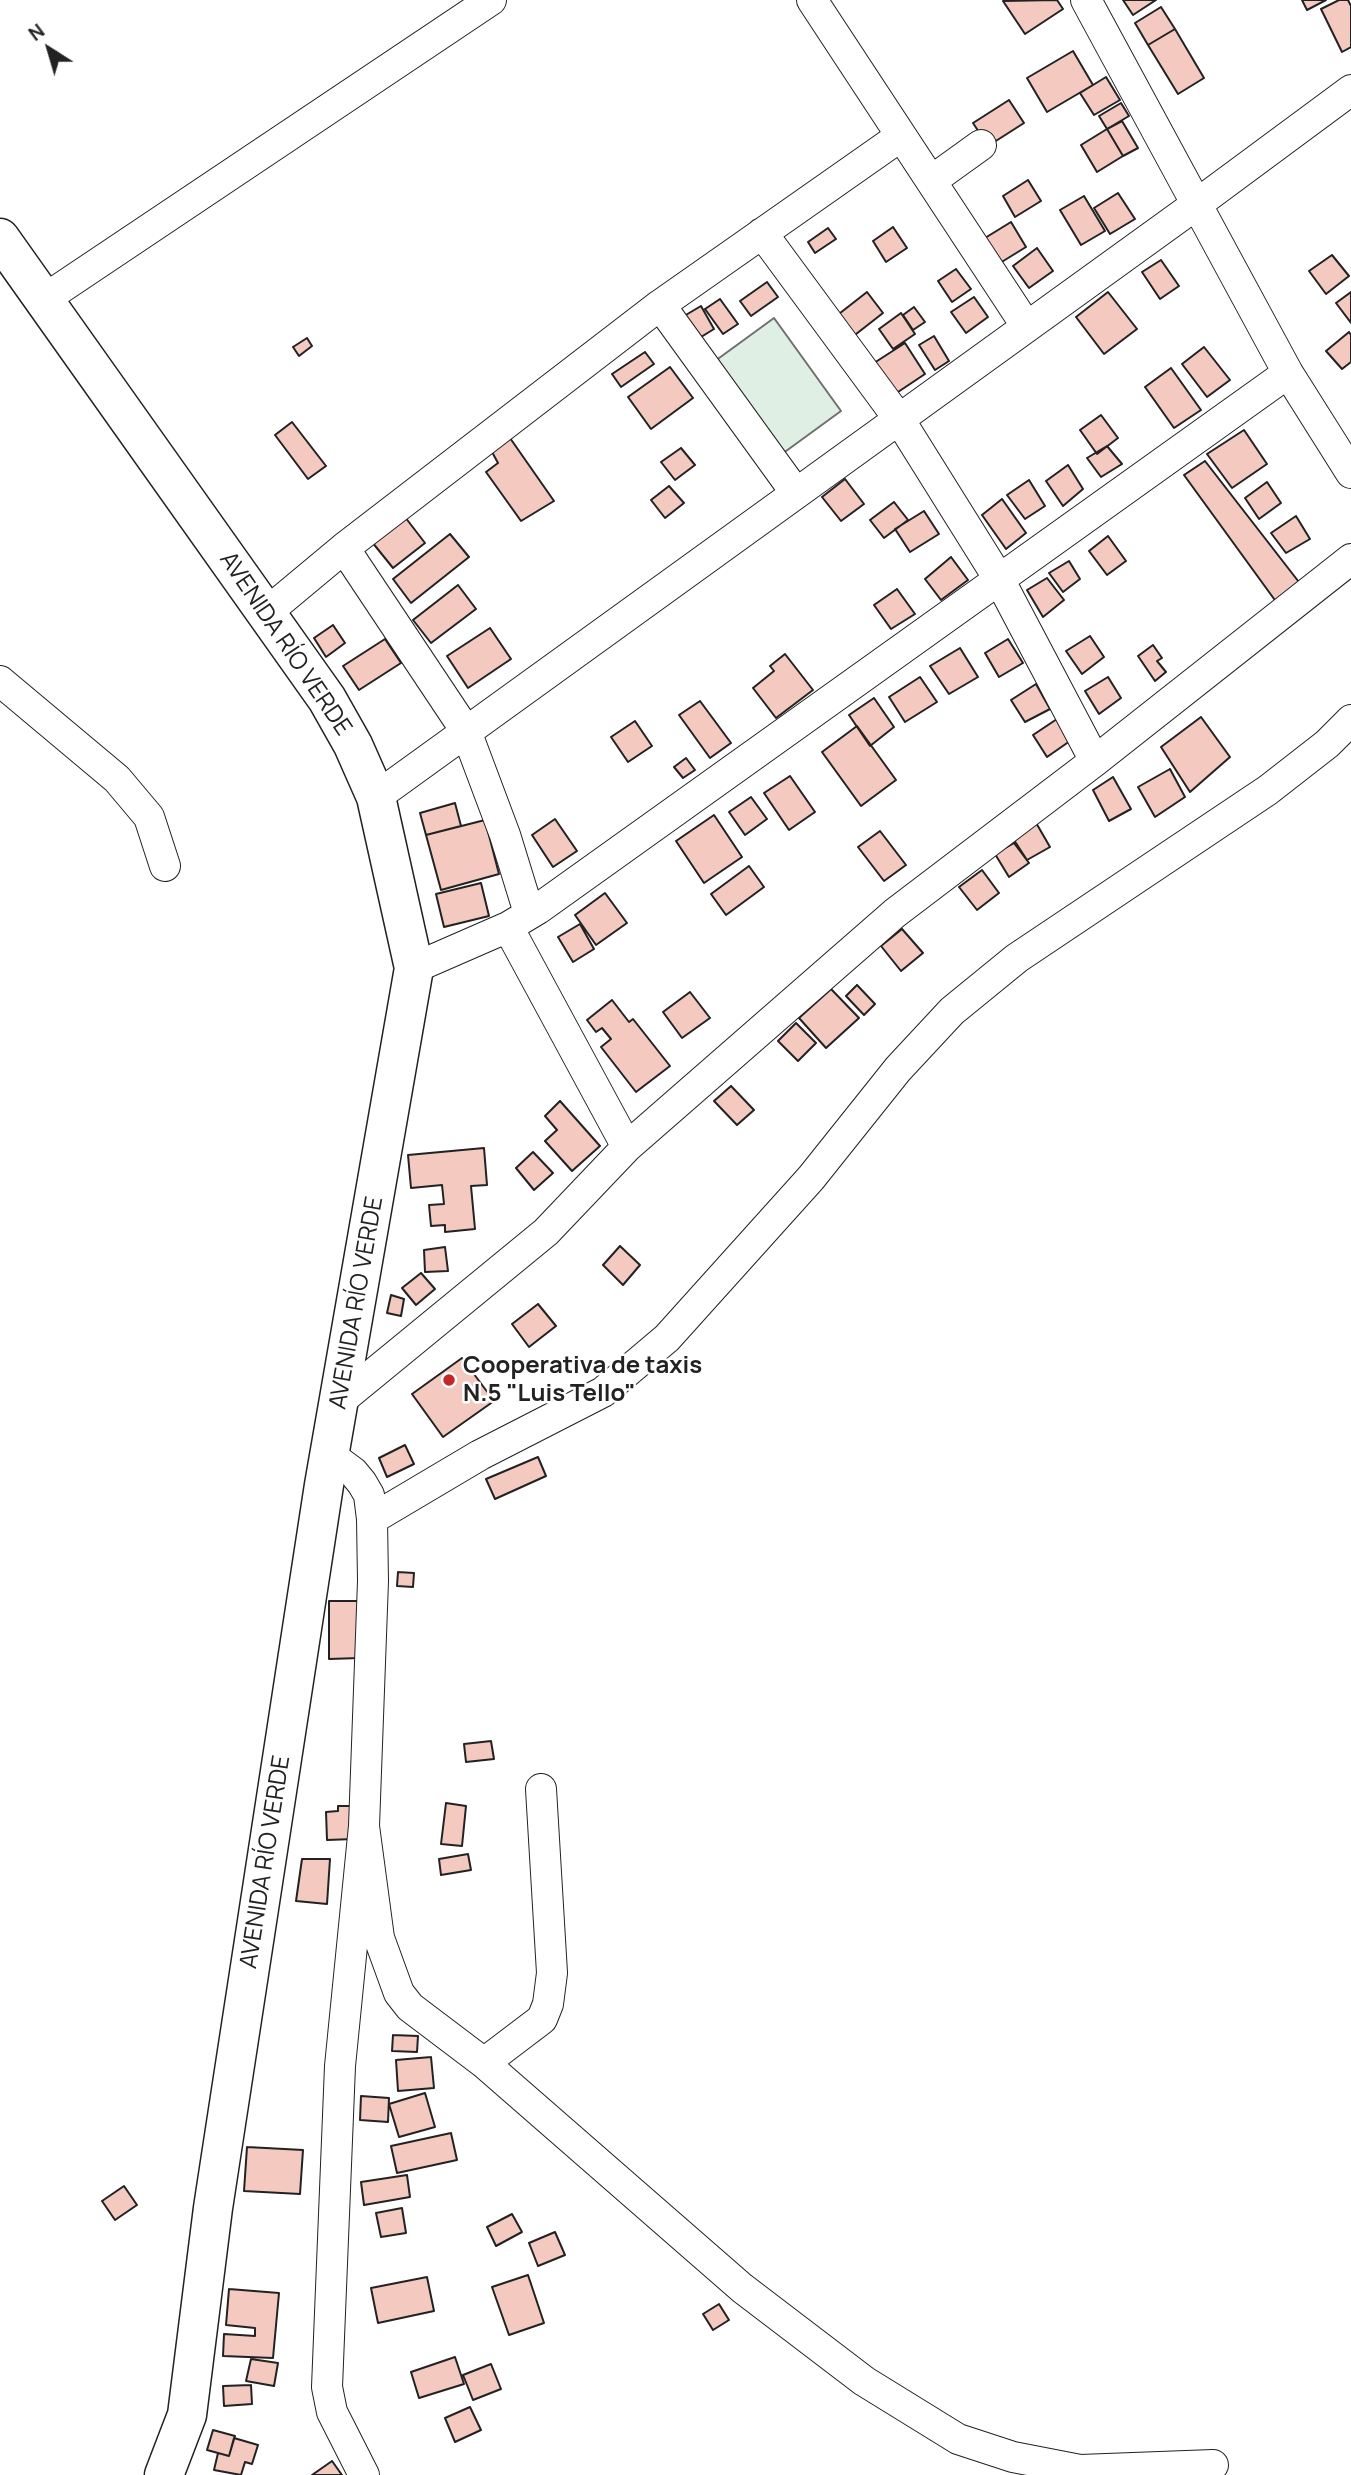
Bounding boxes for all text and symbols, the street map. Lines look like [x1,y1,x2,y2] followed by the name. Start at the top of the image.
[14,14,84,84] north arrow
[23,18,50,47] text: N
[213,547,357,741] street label: AVENIDA RÍO VERDE
[324,1194,390,1412] street label: AVENIDA RÍO VERDE
[463,1352,702,1408] place label: Cooperativa de taxis N.5 "Luis Tello"
[441,1372,457,1388] marker: Cooperativa de taxis N.5 "Luis Tello"
[235,1753,297,1971] street label: AVENIDA RÍO VERDE

